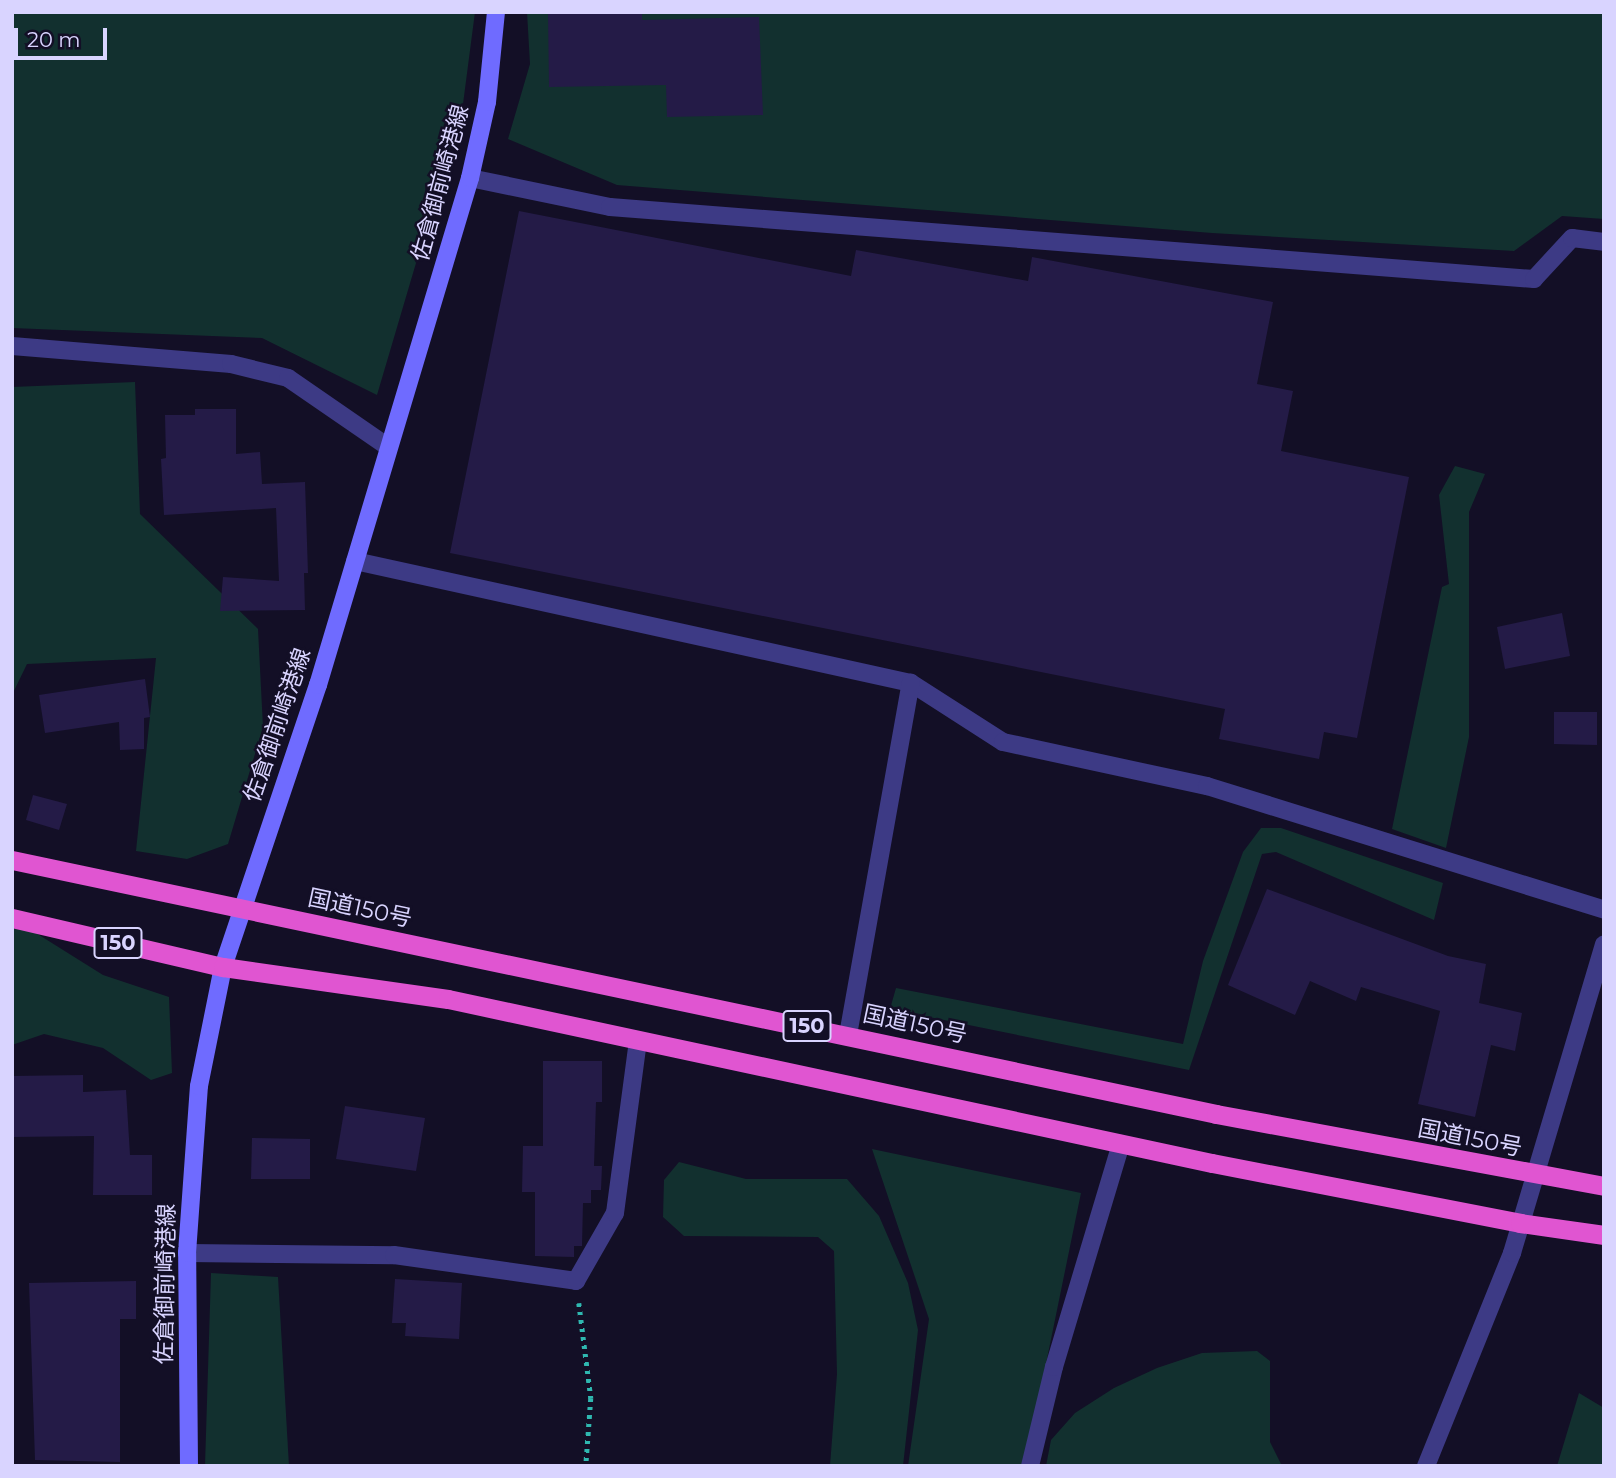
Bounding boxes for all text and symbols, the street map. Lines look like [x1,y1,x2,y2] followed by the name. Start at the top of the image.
[18,14,110,58] scale bar
[27,27,81,52] text: 20 m
[406,102,474,264] street label: 佐倉御前崎港線
[238,644,316,806] street label: 佐倉御前崎港線
[306,884,414,932] street label: 国道150号
[94,926,142,960] road number: 150
[861,1000,969,1048] street label: 国道150号
[782,1009,832,1044] road number: 150
[1416,1114,1524,1162] street label: 国道150号
[150,1203,180,1365] street label: 佐倉御前崎港線

